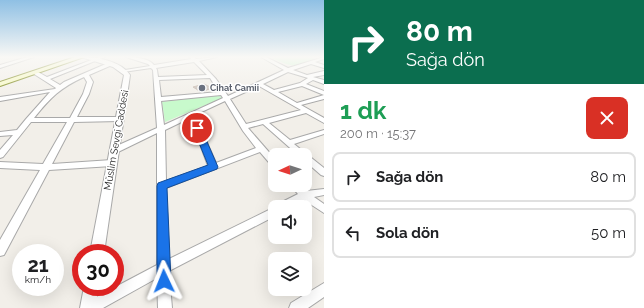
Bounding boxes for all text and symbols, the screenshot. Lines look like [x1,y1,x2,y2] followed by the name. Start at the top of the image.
[406,15,473,48] text: 80 m
[340,16,392,68] icon: right
[406,49,485,70] text: Sağa dön
[197,83,207,93] marker: Cihat Camii
[210,83,259,93] place label: Cihat Camii
[102,89,130,191] street label: Müslim Sevgi Caddesi
[340,96,387,125] text: 1 dk
[586,97,628,139] button: close
[180,111,214,145] pin
[186,117,208,139] icon: arrive
[340,126,416,141] text: 200 m · 15:37
[268,148,312,192] north arrow
[268,148,312,296] map controls
[342,166,364,188] icon: right
[376,168,443,186] text: Sağa dön
[590,168,626,186] text: 80 m
[268,200,312,244] button: sound
[342,222,364,244] icon: left
[376,224,439,242] text: Sola dön
[591,224,626,242] text: 50 m
[72,244,124,296] speed limit sign: 30
[268,252,312,296] button: layers
[27,253,49,277] text: 21
[143,260,185,302] position arrow
[25,274,51,285] text: km/h

